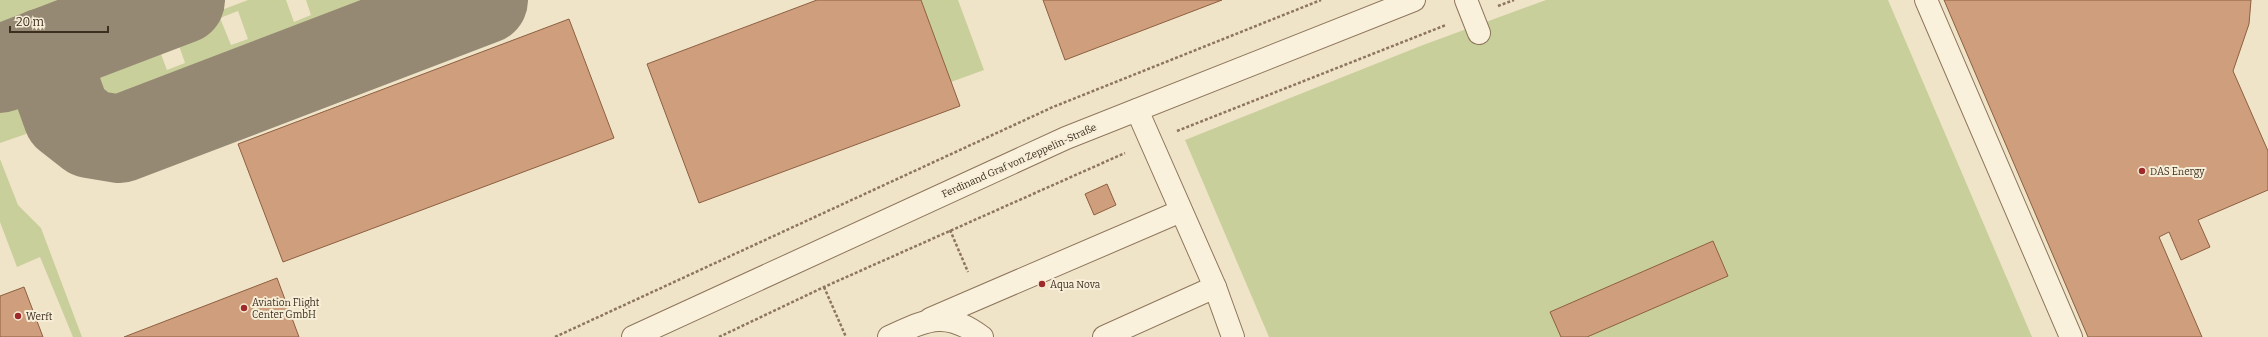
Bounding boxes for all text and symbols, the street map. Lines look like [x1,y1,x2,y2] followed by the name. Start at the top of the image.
[10,8,108,34] scale bar
[16,15,45,29] text: 20 m
[940,121,1099,201] street label: Ferdinand Graf von Zeppelin-Straße
[2137,166,2147,176] marker: DAS Energy
[2150,166,2205,178] place label: DAS Energy
[1037,279,1047,289] marker: Aqua Nova
[1050,279,1101,291] place label: Aqua Nova
[252,297,320,321] place label: Aviation Flight Center GmbH
[239,303,249,313] marker: Aviation Flight Center GmbH
[13,311,23,321] marker: Werft
[26,311,53,323] place label: Werft

